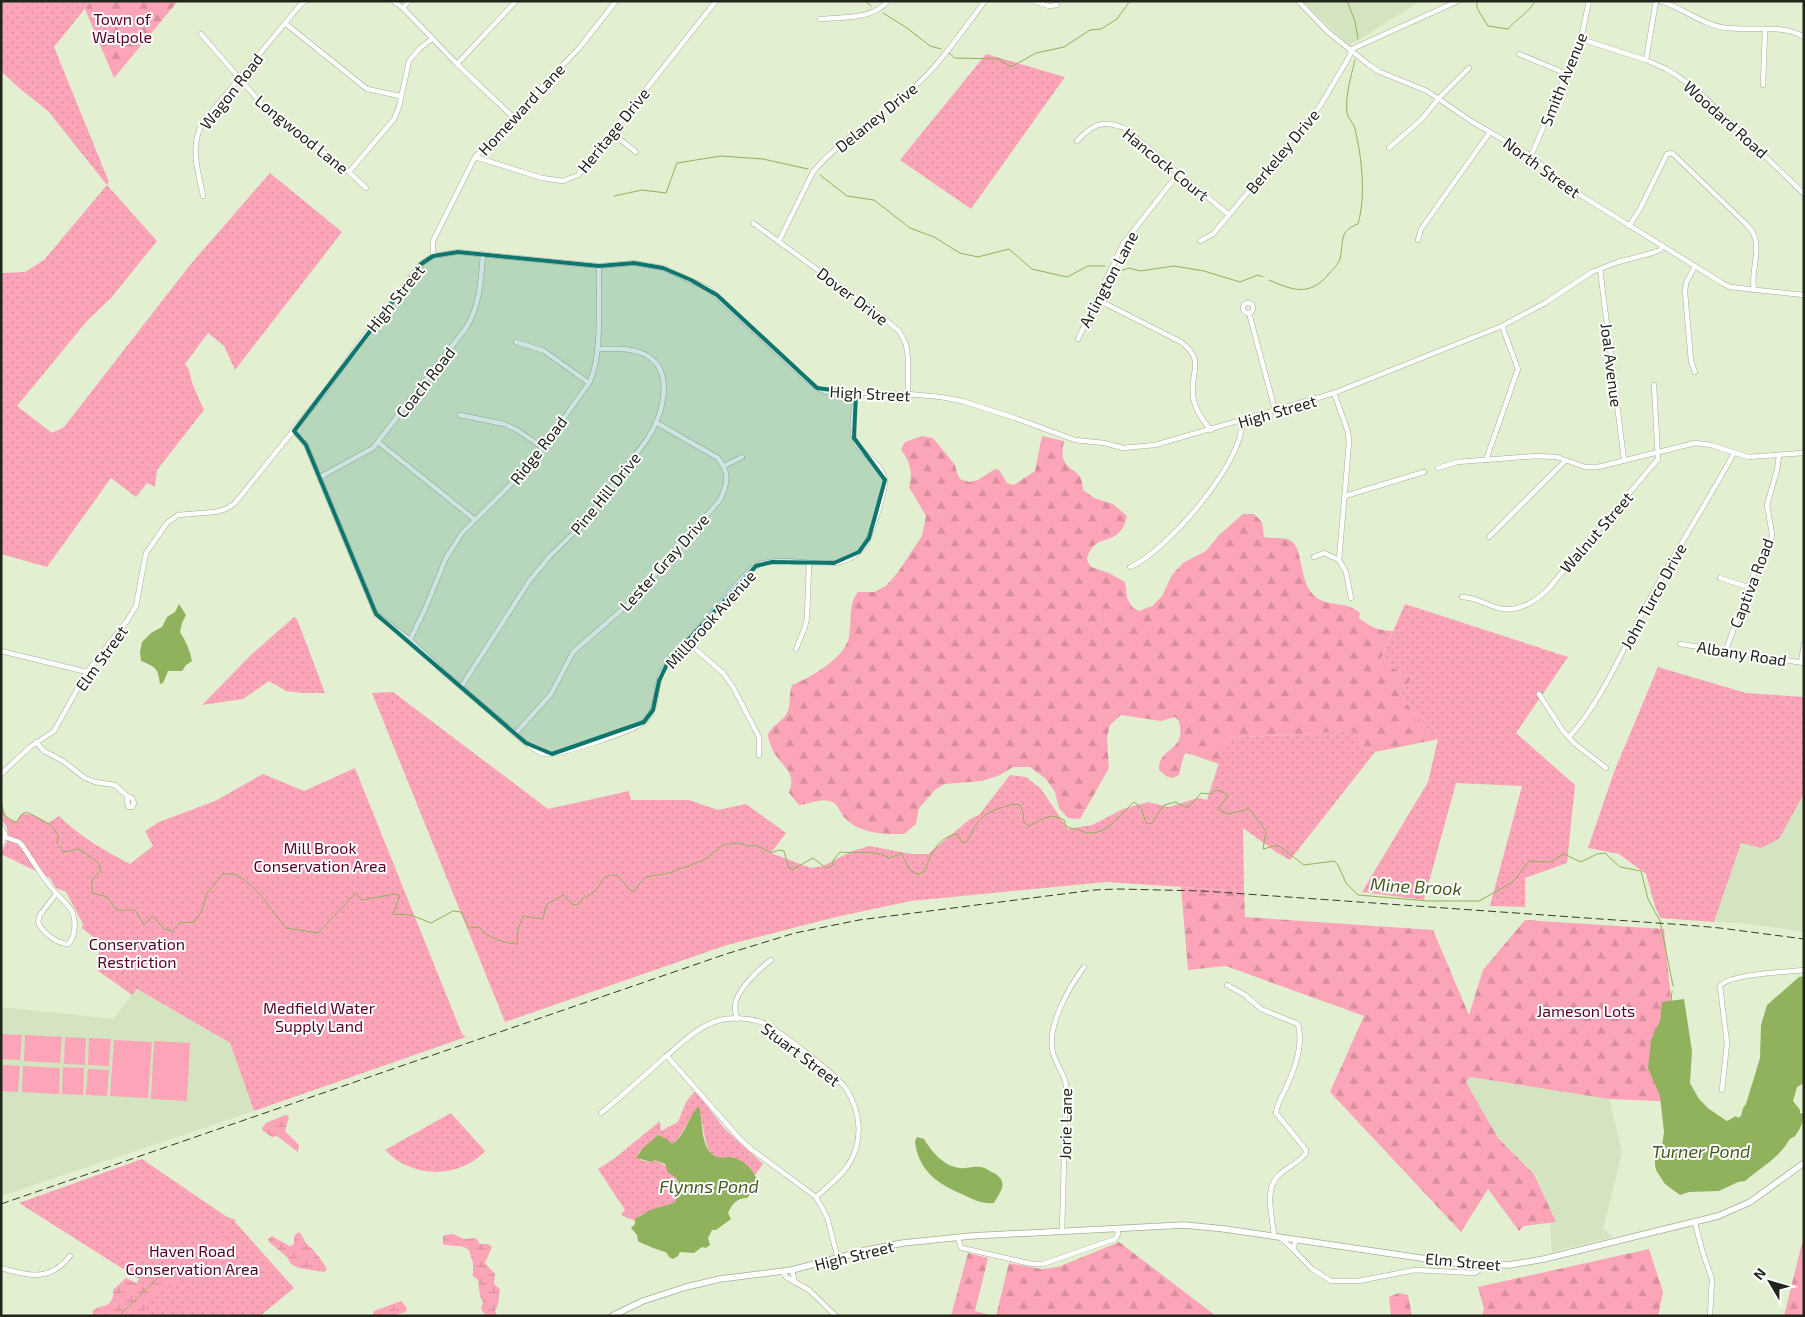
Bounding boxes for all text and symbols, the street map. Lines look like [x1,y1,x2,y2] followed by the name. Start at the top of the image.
[92,9,152,46] park label: Town of Walpole
[1536,29,1590,129] street label: Smith Avenue
[195,49,267,133] street label: Wagon Road
[474,59,568,159] street label: Homeward Lane
[1680,76,1772,162] street label: Woodard Road
[831,78,921,156] street label: Delaney Drive
[573,84,653,176] street label: Heritage Drive
[252,91,352,177] street label: Longwood Lane
[1241,105,1323,197] street label: Berkeley Drive
[1119,124,1213,204] street label: Hancock Court
[1500,133,1584,201] street label: North Street
[1075,228,1141,330] street label: Arlington Lane
[362,261,428,335] street label: High Street
[814,263,892,329] street label: Dover Drive
[1597,322,1627,408] street label: Joal Avenue
[391,343,459,421] street label: Coach Road
[829,381,911,405] street label: High Street
[1235,391,1319,431] street label: High Street
[506,412,570,488] street label: Ridge Road
[566,448,644,538] street label: Pine Hill Drive
[1556,488,1636,576] street label: Walnut Street
[615,510,713,614] street label: Lester Gray Drive
[1725,535,1777,631] street label: Captiva Road
[1616,540,1690,652] street label: John Turco Drive
[661,566,759,672] street label: Millbrook Avenue
[71,622,131,694] street label: Elm Street
[1696,637,1788,669] street label: Albany Road
[254,838,387,875] park label: Mill Brook Conservation Area
[1369,873,1463,899] water label: Mine Brook
[89,934,185,971] park label: Conservation Restriction
[263,998,376,1035] park label: Medfield Water Supply Land
[1537,1001,1635,1020] park label: Jameson Lots
[758,1018,844,1090] street label: Stuart Street
[1055,1088,1075,1160] street label: Jorie Lane
[1652,1140,1750,1162] water label: Turner Pond
[659,1175,759,1197] water label: Flynns Pond
[812,1236,896,1274] street label: High Street
[126,1241,259,1278] park label: Haven Road Conservation Area
[1424,1248,1502,1274] street label: Elm Street
[1745,1257,1795,1307] north arrow
[1750,1264,1769,1283] text: N

